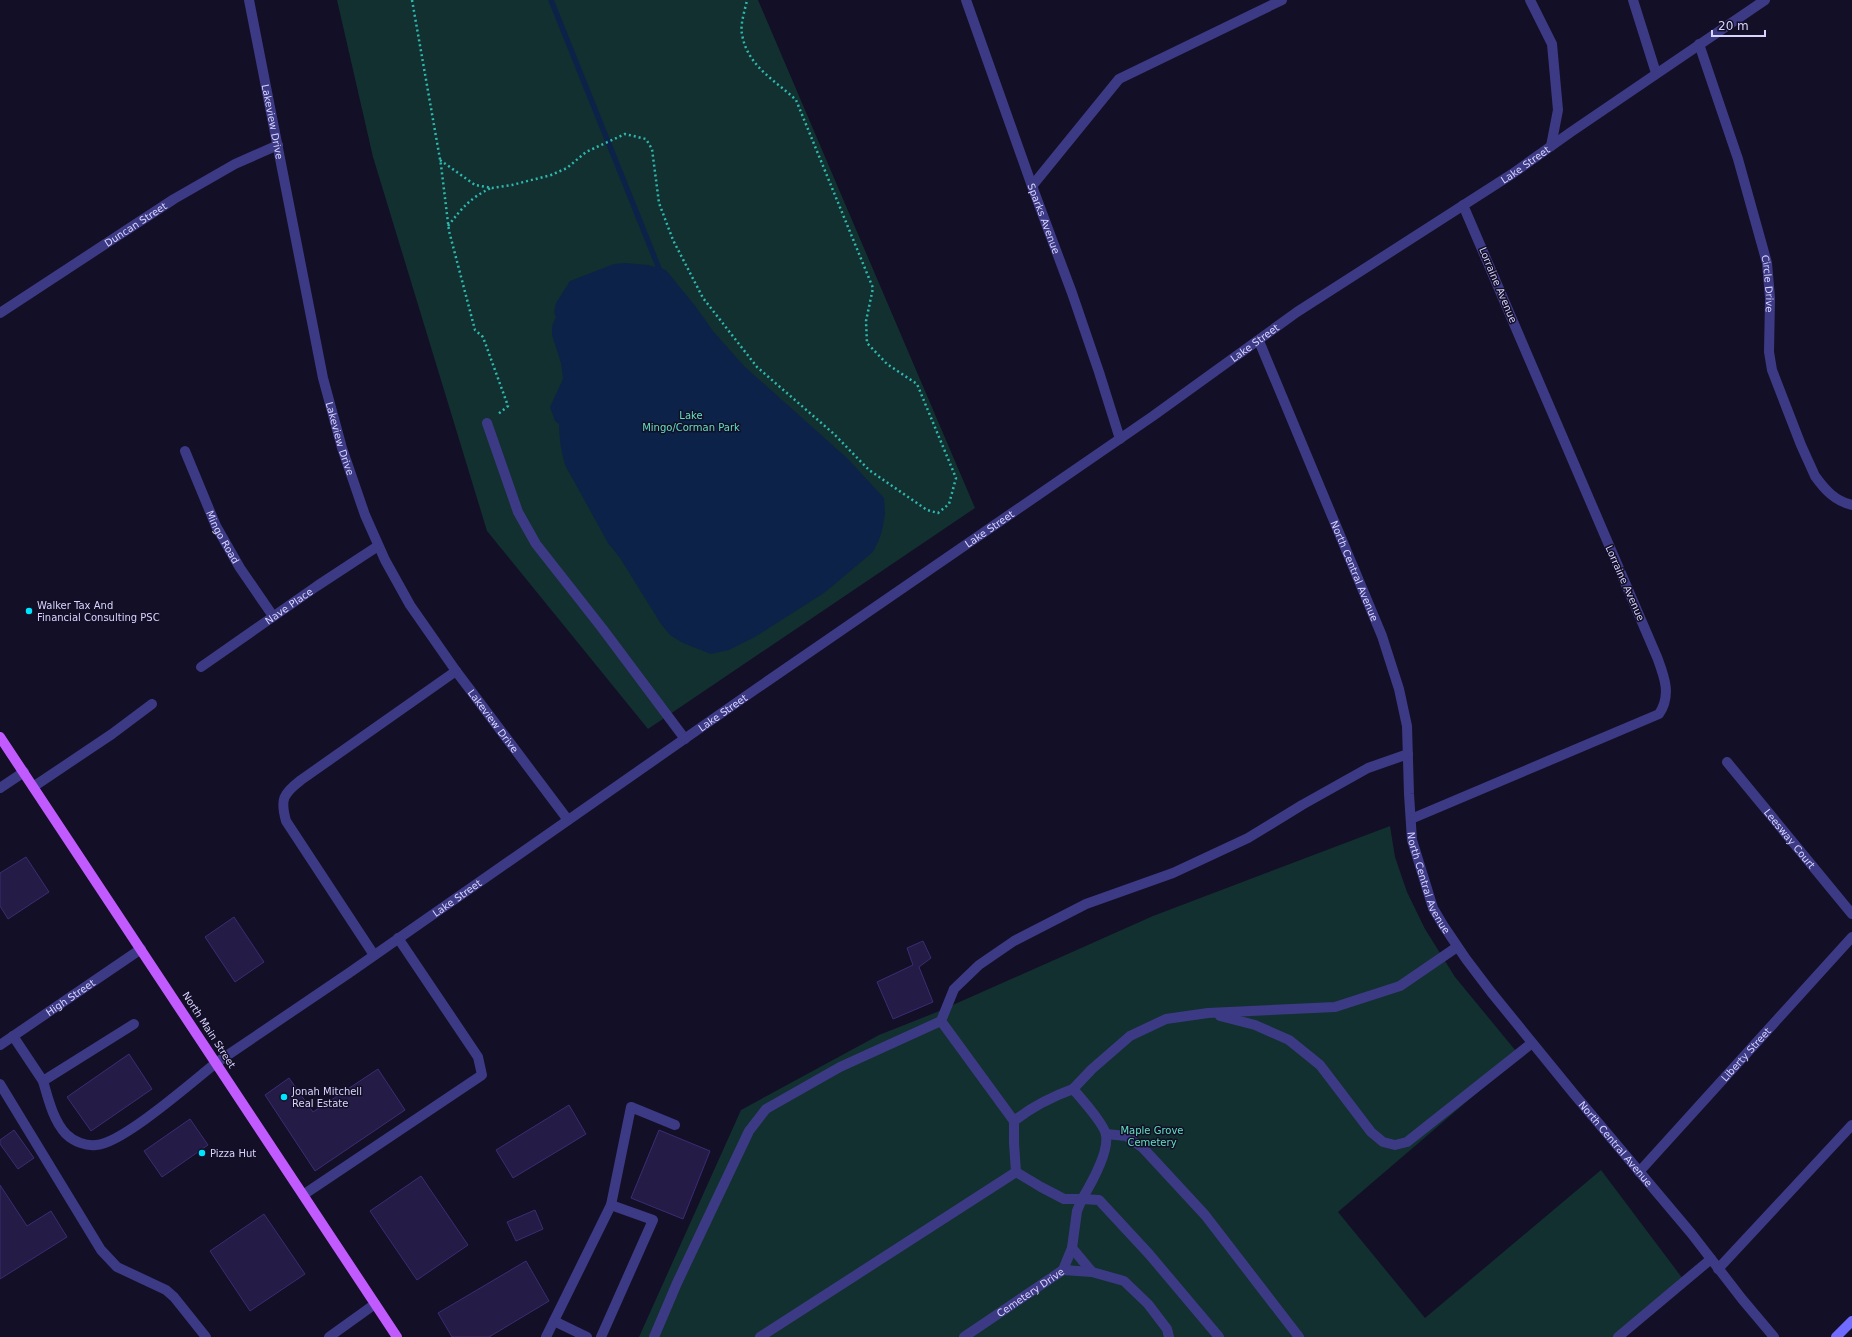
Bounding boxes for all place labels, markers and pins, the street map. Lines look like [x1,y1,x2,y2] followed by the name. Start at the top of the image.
[37,600,160,623] place label: Walker Tax And Financial Consulting PSC
[24,606,34,616] marker: Walker Tax And Financial Consulting PSC
[291,1086,362,1109] place label: Jonah Mitchell Real Estate
[279,1092,289,1102] marker: Jonah Mitchell Real Estate
[197,1148,207,1158] marker: Pizza Hut
[210,1148,256,1159] place label: Pizza Hut

